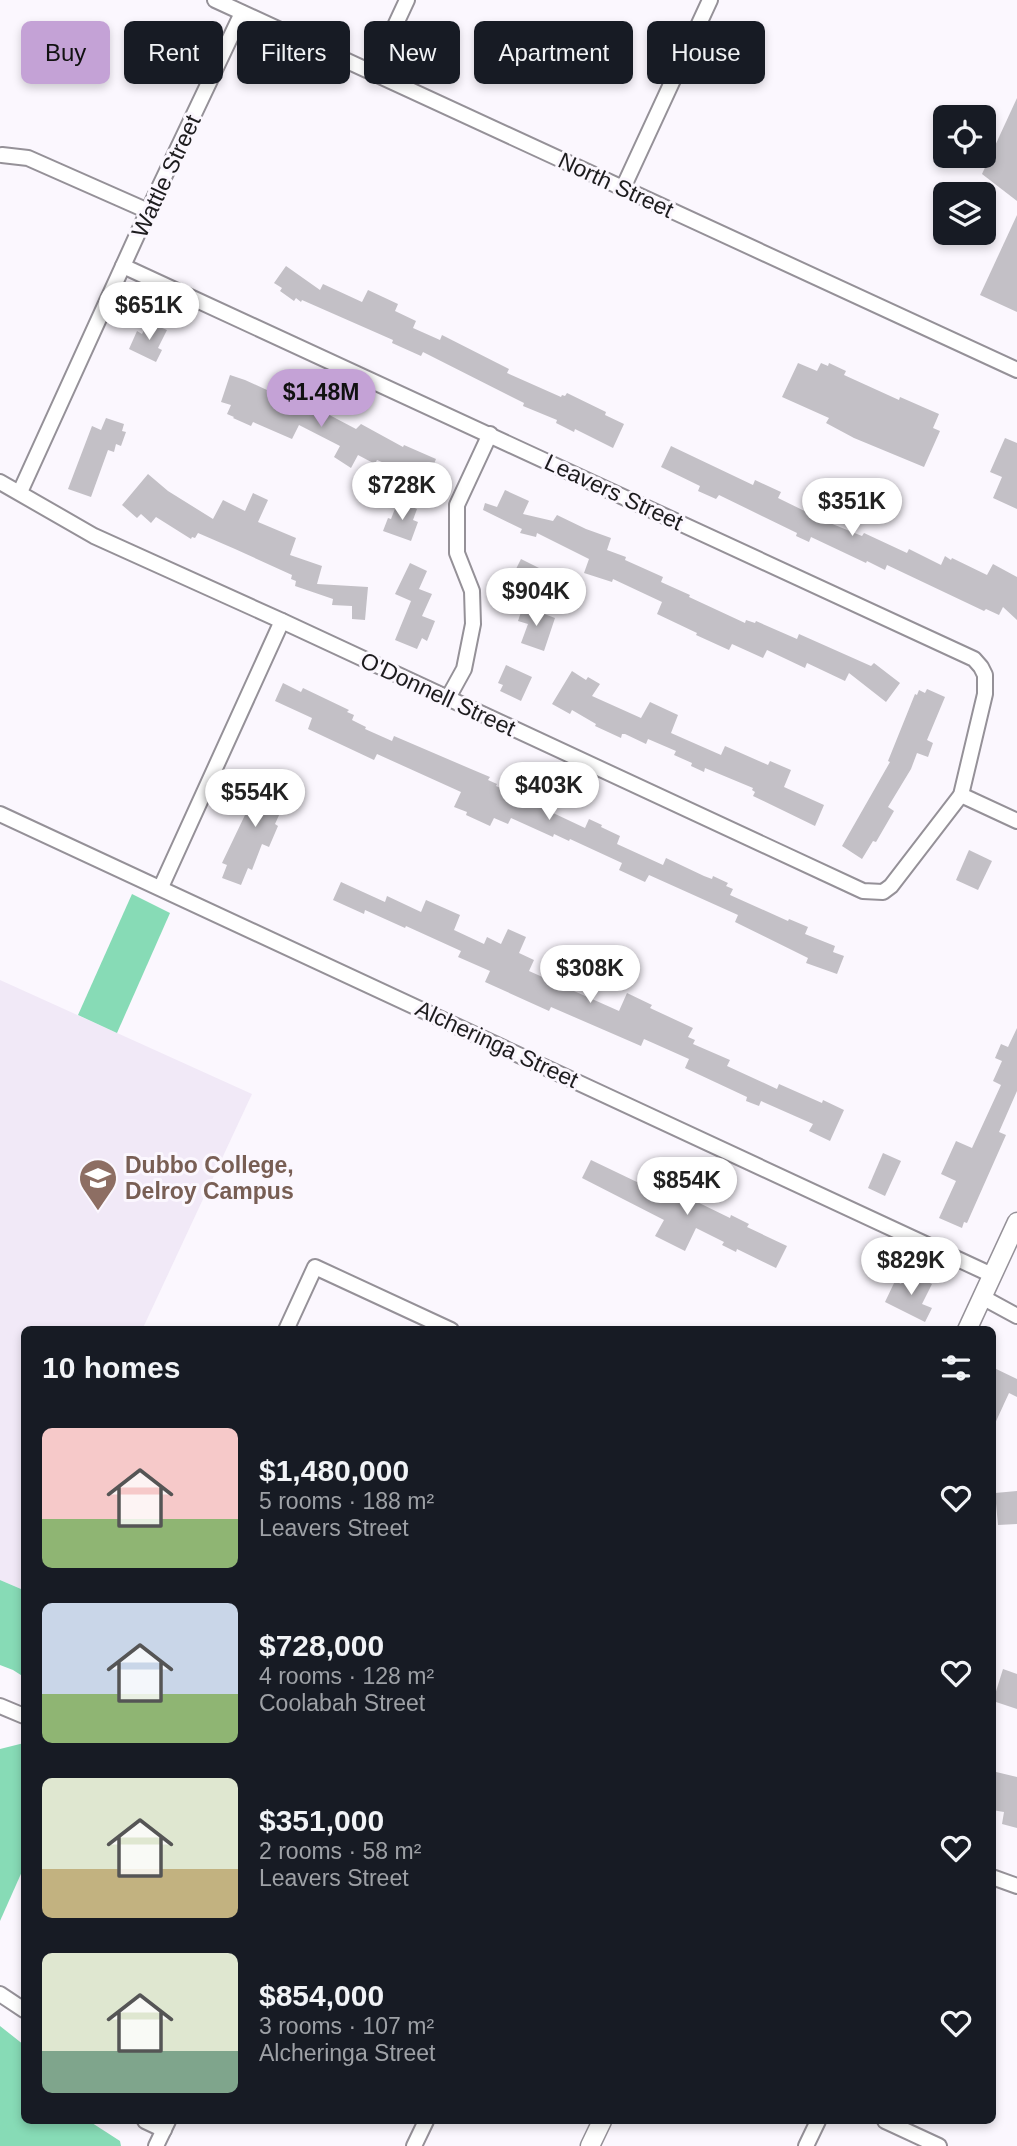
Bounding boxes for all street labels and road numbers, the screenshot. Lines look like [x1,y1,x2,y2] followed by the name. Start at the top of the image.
[126,110,206,241] street label: Wattle Street
[554,147,678,223] street label: North Street
[541,449,688,536] street label: Leavers Street
[356,647,520,742] street label: O'Donnell Street
[412,995,583,1093] street label: Alcheringa Street

